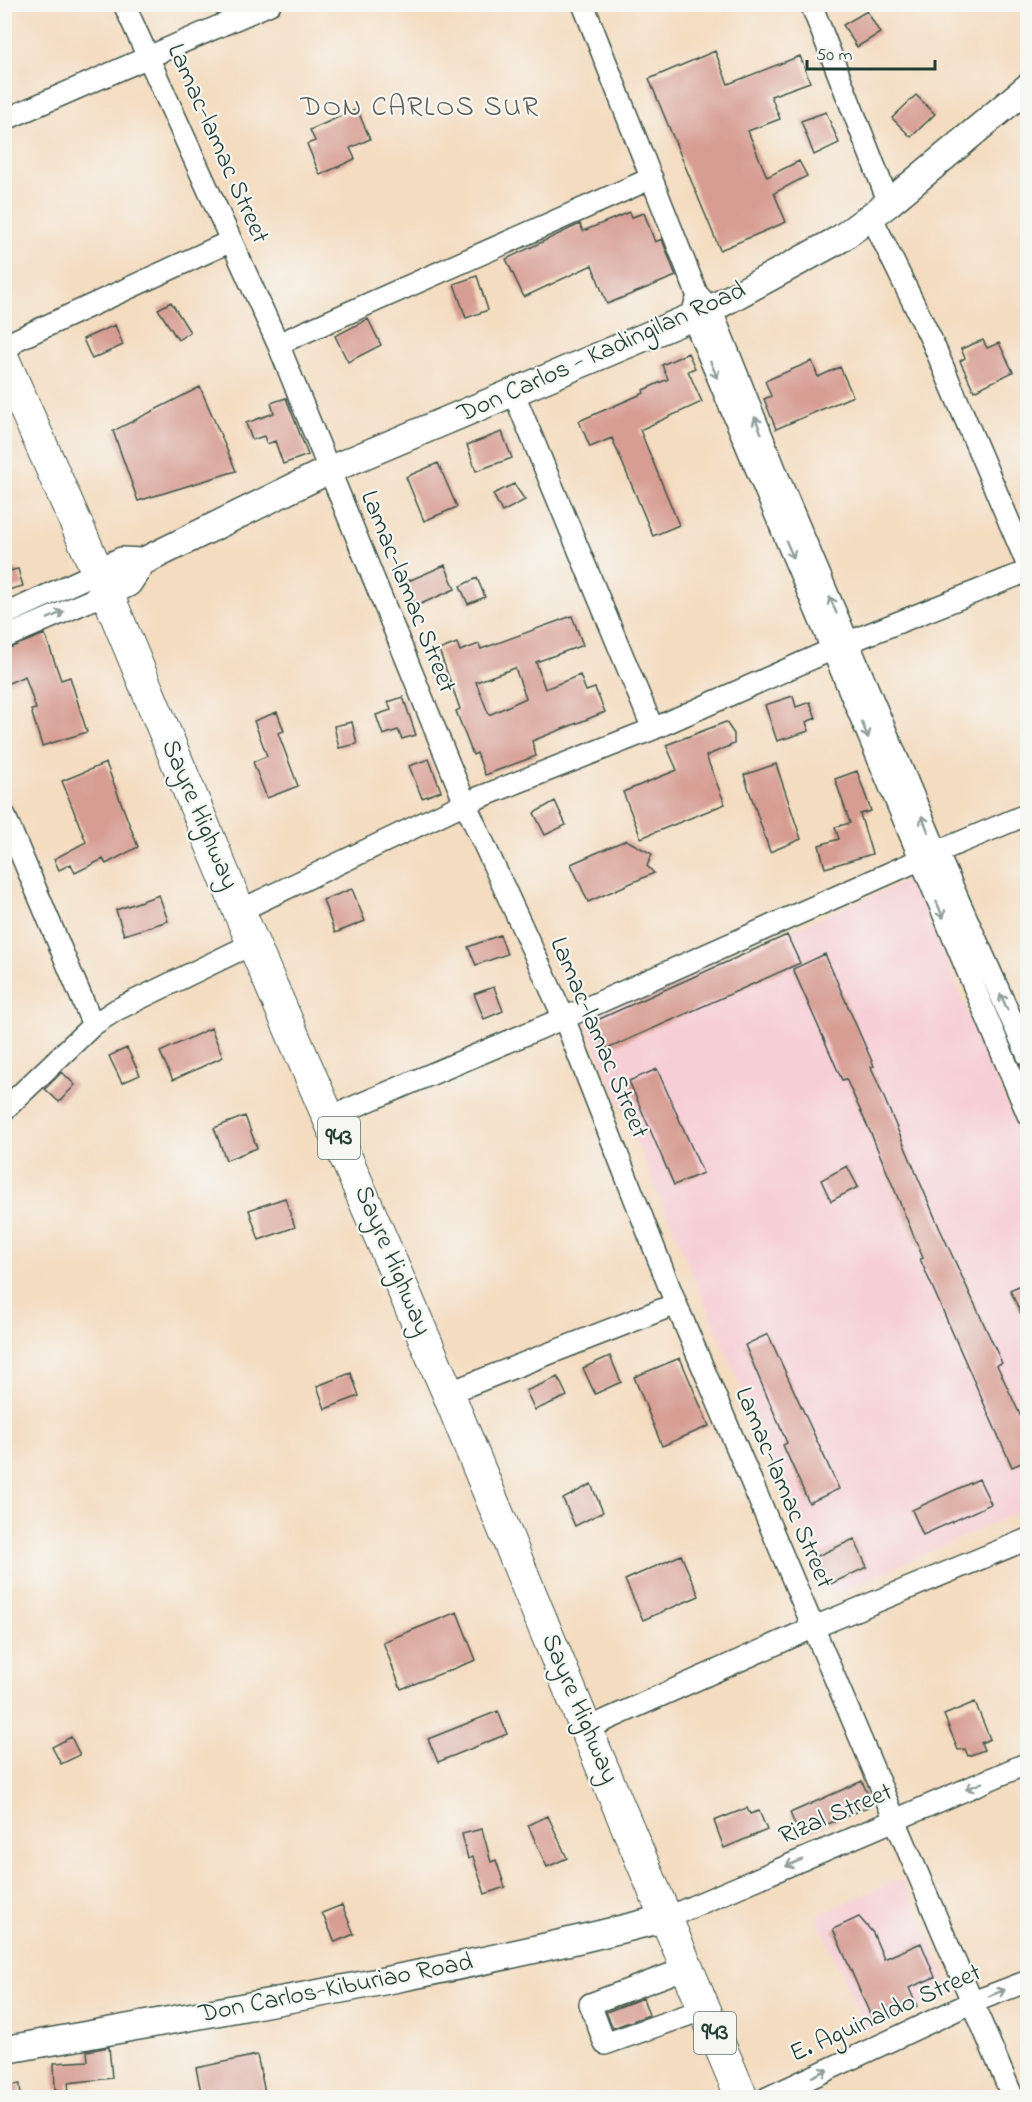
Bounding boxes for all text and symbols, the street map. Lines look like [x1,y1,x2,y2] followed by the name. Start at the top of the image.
[807,33,934,71] scale bar
[156,38,278,250] street label: Lamac-lamac Street
[816,43,853,69] text: 50 m
[300,88,539,129] district label: DON CARLOS SUR
[451,272,752,434] street label: Don Carlos - Kadingilan Road
[709,361,720,379] one-way arrow
[752,417,763,435] one-way arrow
[349,485,465,699] street label: Lamac-lamac Street
[785,540,796,559] one-way arrow
[827,597,838,615] one-way arrow
[46,609,64,621] one-way arrow
[860,720,871,739] one-way arrow
[150,734,248,896] street label: Sayre Highway
[919,815,930,833] one-way arrow
[935,900,946,919] one-way arrow
[538,931,658,1145] street label: Lamac-lamac Street
[998,993,1009,1012] one-way arrow
[318,1117,360,1159] road number: 943
[343,1180,441,1342] street label: Sayre Highway
[723,1381,843,1595] street label: Lamac-lamac Street
[530,1628,628,1790] street label: Sayre Highway
[773,1774,899,1856] street label: Rizal Street
[965,1781,983,1792] one-way arrow
[786,1857,804,1869] one-way arrow
[195,1944,477,2034] street label: Don Carlos-Kiburiao Road
[784,1955,988,2073] street label: E. Aguinaldo Street
[988,1986,1006,1997] one-way arrow
[694,2012,736,2054] road number: 943
[810,2067,828,2078] one-way arrow

